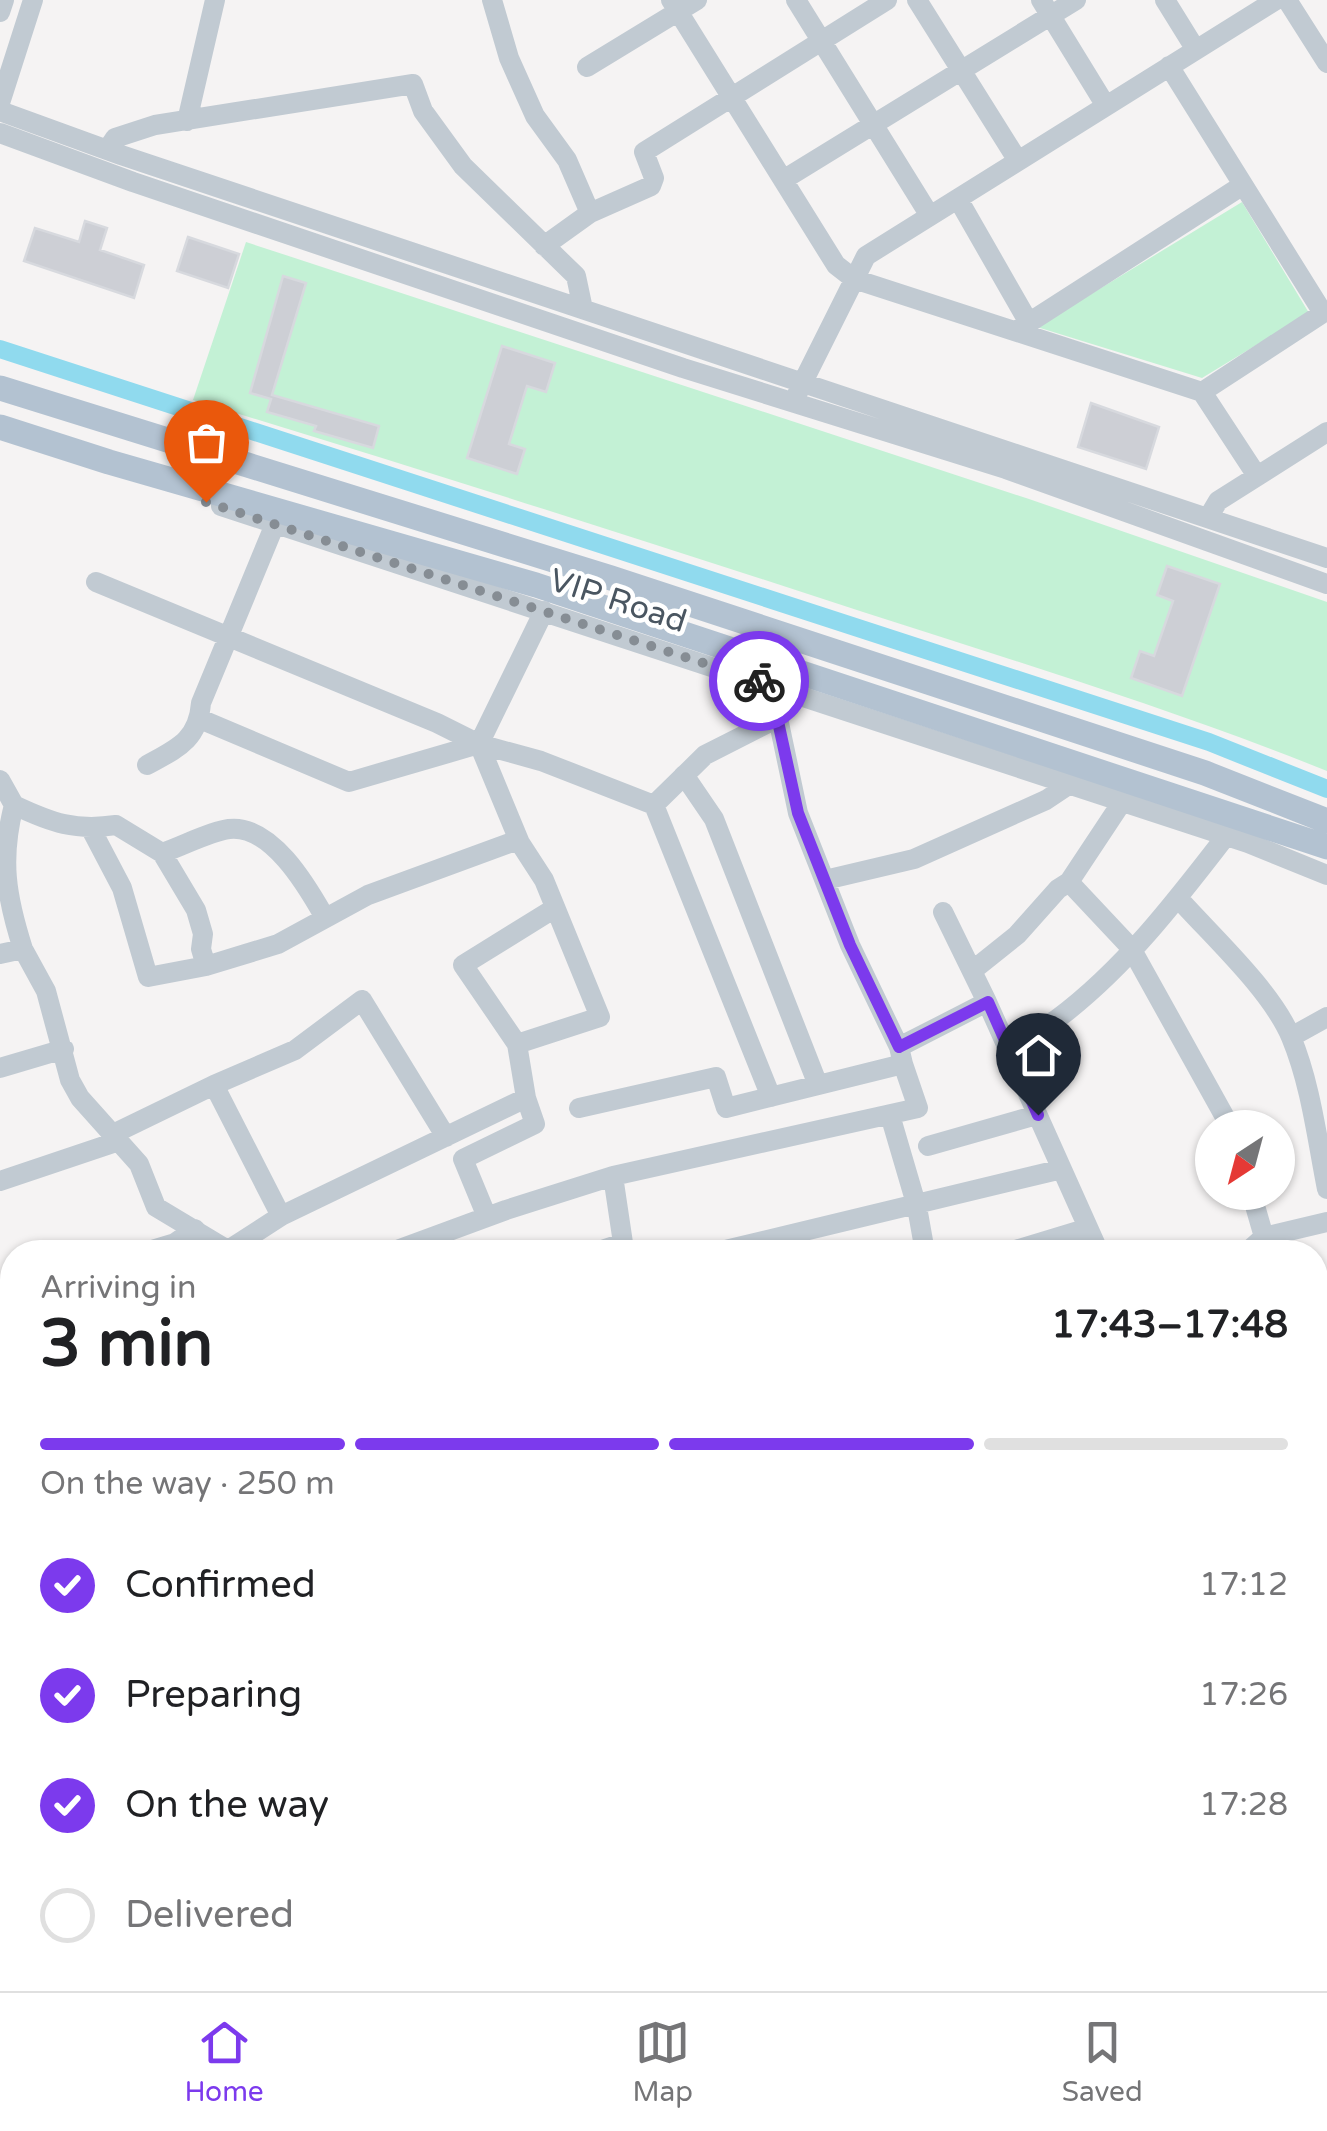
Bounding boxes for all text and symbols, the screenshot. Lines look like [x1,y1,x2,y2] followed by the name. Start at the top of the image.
[164,400,249,503] pin
[179,415,234,470] icon: bag
[545,561,691,641] street label: VIP Road
[709,631,809,731] courier
[732,654,787,709] icon: bike
[996,1013,1081,1116] pin
[1011,1028,1066,1083] icon: home
[1195,1110,1295,1210] north arrow
[1195,1110,1295,1210] map controls
[40,1269,197,1307] text: Arriving in
[1051,1302,1288,1348] text: 17:43–17:48
[40,1305,213,1384] text: 3 min
[40,1465,335,1503] text: On the way · 250 m
[40,1558,95,1613] icon: check
[125,1562,316,1608] text: Confirmed
[1199,1566,1288,1604] text: 17:12
[40,1668,95,1723] icon: check
[125,1672,302,1718] text: Preparing
[1199,1676,1288,1714] text: 17:26
[40,1778,95,1833] icon: check
[125,1782,329,1828] text: On the way
[1199,1786,1288,1824] text: 17:28
[125,1892,294,1938] text: Delivered
[184,2015,264,2109] tab: Home
[632,2015,693,2109] tab: Map
[1062,2015,1143,2109] tab: Saved

